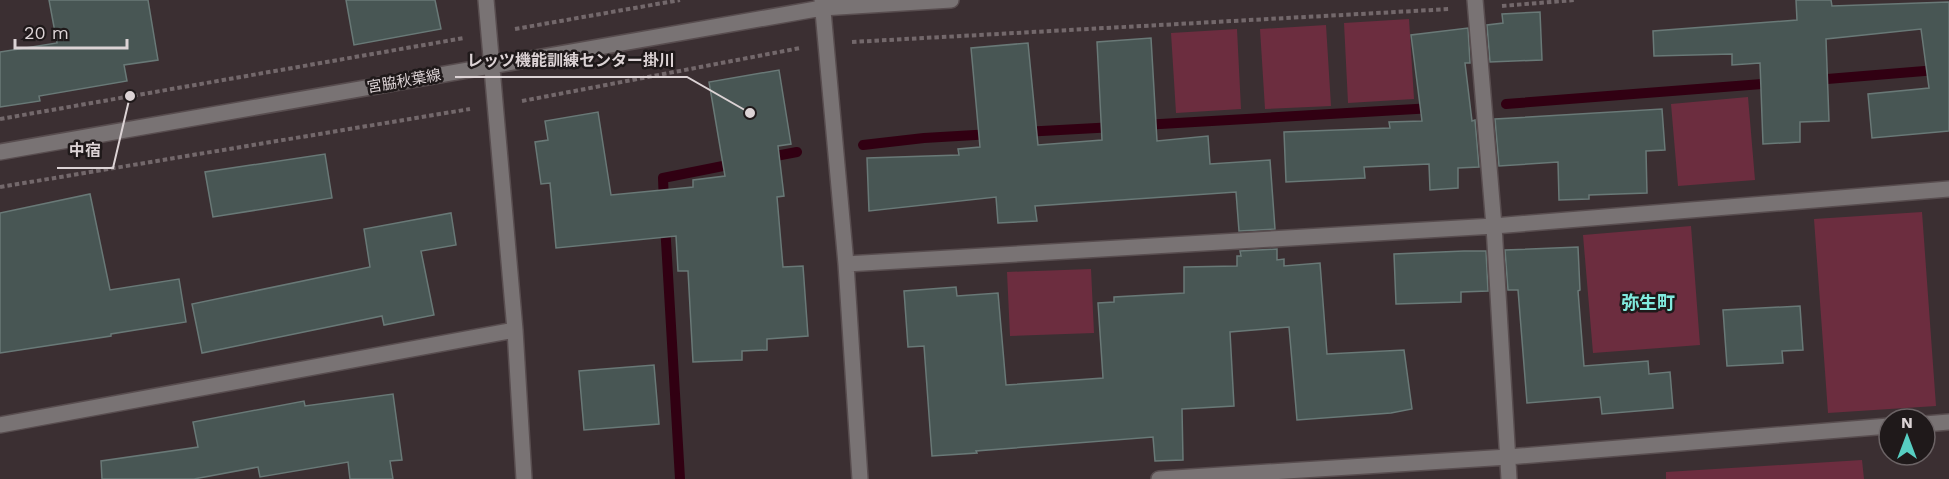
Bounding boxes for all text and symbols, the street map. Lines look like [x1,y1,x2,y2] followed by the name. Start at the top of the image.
[15,12,128,50] scale bar
[24,22,69,43] text: 20 m
[455,43,687,77] callout: レッツ機能訓練センター掛川
[467,51,675,70] text: レッツ機能訓練センター掛川
[365,66,443,96] street label: 宮脇秋葉線
[57,134,113,168] callout: 中宿
[69,141,101,160] text: 中宿
[1621,292,1675,313] district label: 弥生町
[1877,407,1937,467] north arrow
[1901,413,1913,432] text: N

